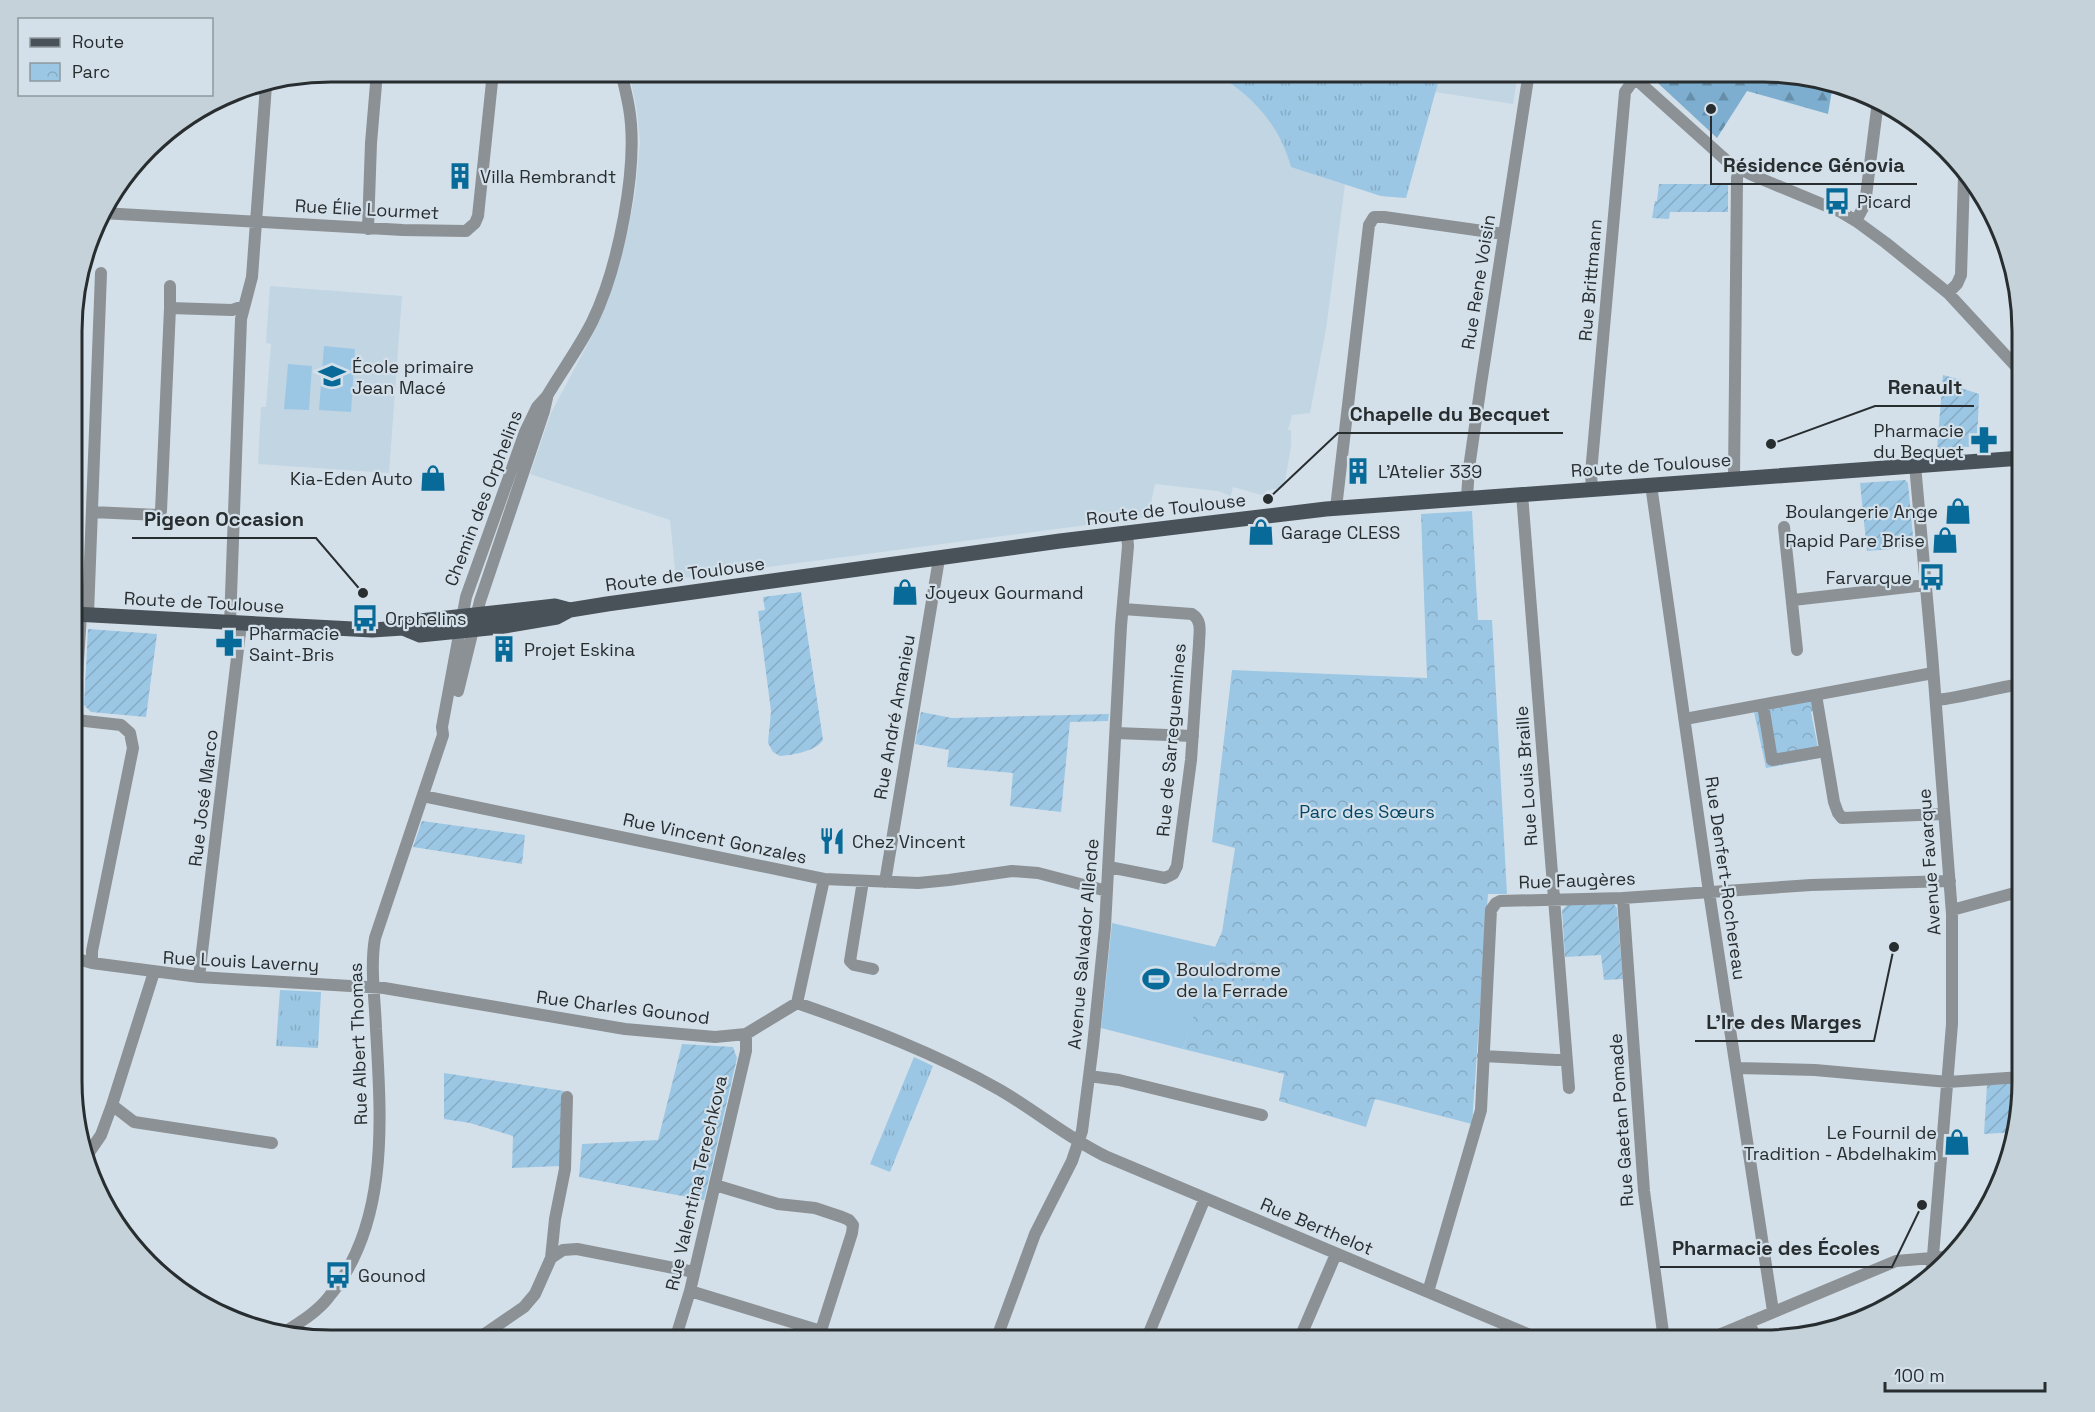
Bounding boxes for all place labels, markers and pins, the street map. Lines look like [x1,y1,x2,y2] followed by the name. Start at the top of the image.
[1711,146,1917,184] callout: Résidence Génovia
[445,161,475,191] building icon: Villa Rembrandt
[480,165,616,188] place label: Villa Rembrandt
[1822,186,1852,216] bus stop icon: Picard
[1857,190,1911,213] place label: Picard
[352,355,474,399] place label: École primaire Jean Macé
[317,361,347,391] school or university icon: École primaire Jean Macé
[1875,368,1974,406] callout: Renault
[1338,395,1563,433] callout: Chapelle du Becquet
[1873,419,1964,463] place label: Pharmacie du Bequet
[1969,425,1999,455] pharmacy icon: Pharmacie du Bequet
[1343,456,1373,486] building icon: L'Atelier 339
[1378,460,1482,483] place label: L'Atelier 339
[418,463,448,493] shop icon: Kia-Eden Auto
[290,467,413,490] place label: Kia-Eden Auto
[1943,496,1973,526] shop icon: Boulangerie Ange
[132,500,316,538] callout: Pigeon Occasion
[1785,500,1938,523] place label: Boulangerie Ange
[1246,517,1276,547] shop icon: Garage CLESS
[1281,521,1400,544] place label: Garage CLESS
[1930,525,1960,555] shop icon: Rapid Pare Brise
[1785,529,1925,552] place label: Rapid Pare Brise
[1917,562,1947,592] bus stop icon: Farvarque
[1826,566,1912,589] place label: Farvarque
[890,577,920,607] shop icon: Joyeux Gourmand
[925,581,1084,604] place label: Joyeux Gourmand
[350,603,380,633] bus stop icon: Orphelins
[385,607,466,630] place label: Orphelins
[249,622,339,666] place label: Pharmacie Saint-Bris
[214,628,244,658] pharmacy icon: Pharmacie Saint-Bris
[489,634,519,664] building icon: Projet Eskina
[524,638,635,661] place label: Projet Eskina
[817,826,847,856] restaurant icon: Chez Vincent
[852,830,966,853] place label: Chez Vincent
[1176,958,1288,1002] place label: Boulodrome de la Ferrade
[1141,964,1171,994] sports icon: Boulodrome de la Ferrade
[1695,1003,1874,1041] callout: L'Ire des Marges
[1744,1121,1937,1165] place label: Le Fournil de Tradition - Abdelhakim
[1942,1127,1972,1157] shop icon: Le Fournil de Tradition - Abdelhakim
[1660,1229,1892,1267] callout: Pharmacie des Écoles
[323,1260,353,1290] bus stop icon: Gounod
[358,1264,426,1287] place label: Gounod

